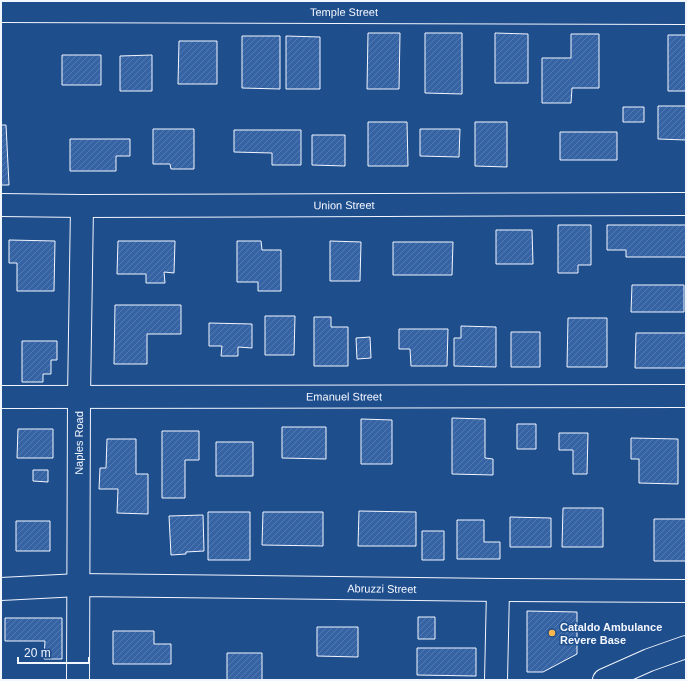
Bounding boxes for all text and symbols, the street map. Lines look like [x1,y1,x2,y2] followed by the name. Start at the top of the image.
[310,6,378,18] street label: Temple Street
[313,199,375,211] street label: Union Street
[306,390,382,403] street label: Emanuel Street
[73,411,85,475] street label: Naples Road
[347,582,417,595] street label: Abruzzi Street
[560,621,662,646] place label: Cataldo Ambulance Revere Base
[547,628,557,638] marker: Cataldo Ambulance Revere Base
[18,639,89,665] scale bar
[24,646,51,660] text: 20 m

